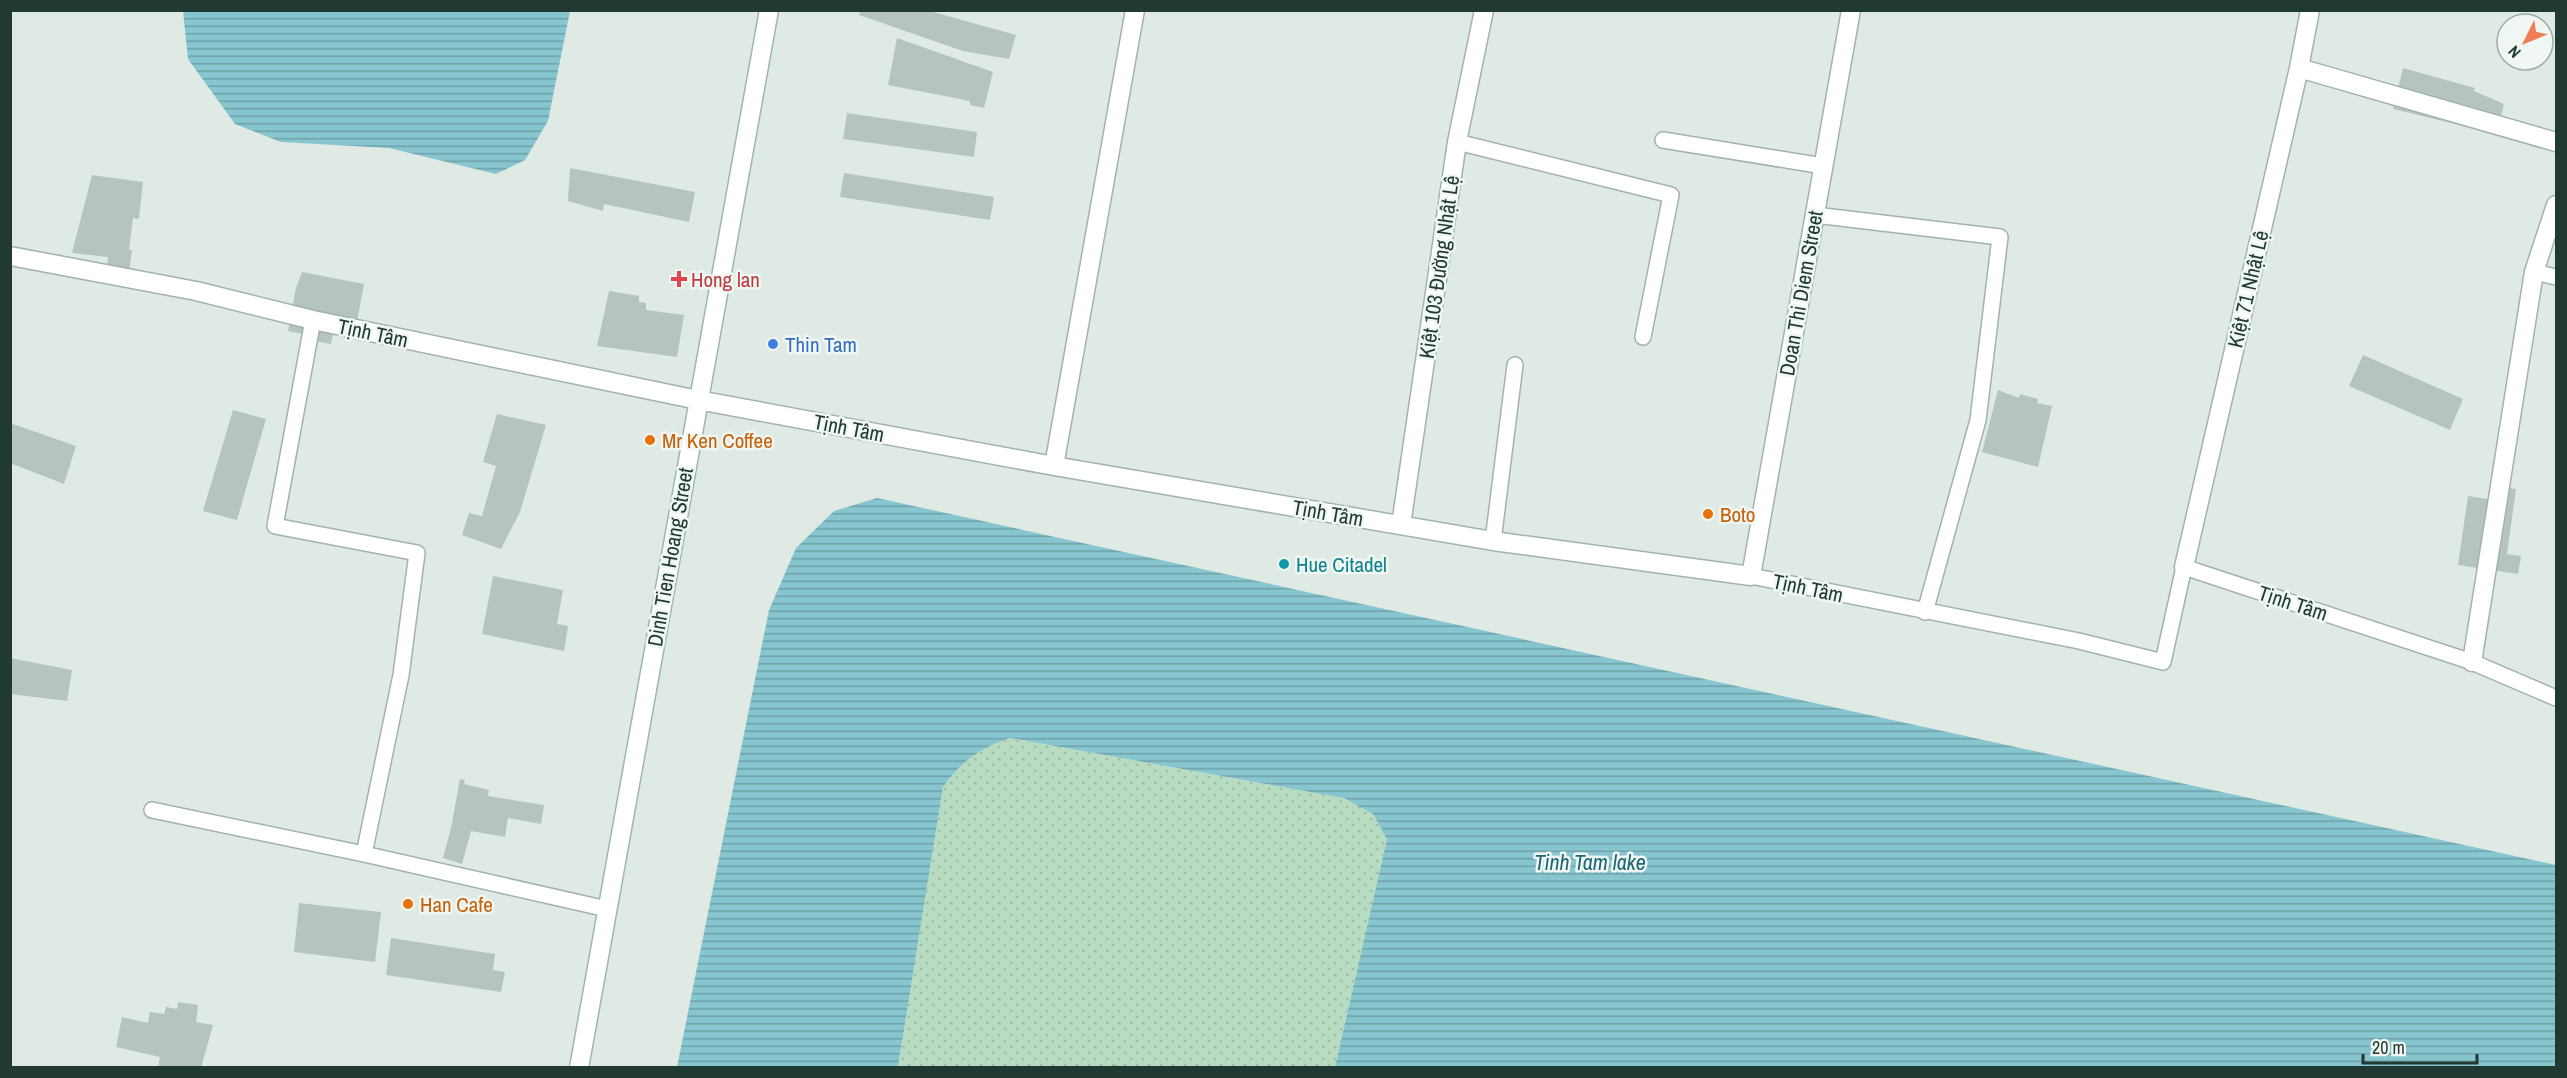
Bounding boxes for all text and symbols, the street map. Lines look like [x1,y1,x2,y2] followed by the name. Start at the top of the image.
[2495,12,2555,72] north arrow
[2503,41,2525,63] text: N
[1412,173,1466,361] street label: Kiệt 103 Đường Nhật Lệ
[1772,208,1830,378] street label: Doan Thi Diem Street
[2220,227,2276,351] street label: Kiệt 71 Nhật Lệ
[691,265,760,294] place label: Hong lan
[672,272,686,286] marker: Hong lan
[335,311,411,355] street label: Tịnh Tâm
[785,330,857,359] place label: Thin Tam
[766,337,780,351] marker: Thin Tam
[811,407,887,449] street label: Tịnh Tâm
[662,426,773,455] place label: Mr Ken Coffee
[643,433,657,447] marker: Mr Ken Coffee
[640,465,700,649] street label: Dinh Tien Hoang Street
[1290,493,1366,533] street label: Tịnh Tâm
[1720,500,1755,529] place label: Boto
[1701,507,1715,521] marker: Boto
[1296,550,1387,579] place label: Hue Citadel
[1277,557,1291,571] marker: Hue Citadel
[1770,566,1846,610] street label: Tịnh Tâm
[2255,578,2331,628] street label: Tịnh Tâm
[1534,847,1646,877] water label: Tinh Tam lake
[420,890,493,919] place label: Han Cafe
[401,897,415,911] marker: Han Cafe
[2363,1027,2477,1065] scale bar
[2372,1035,2405,1060] text: 20 m

